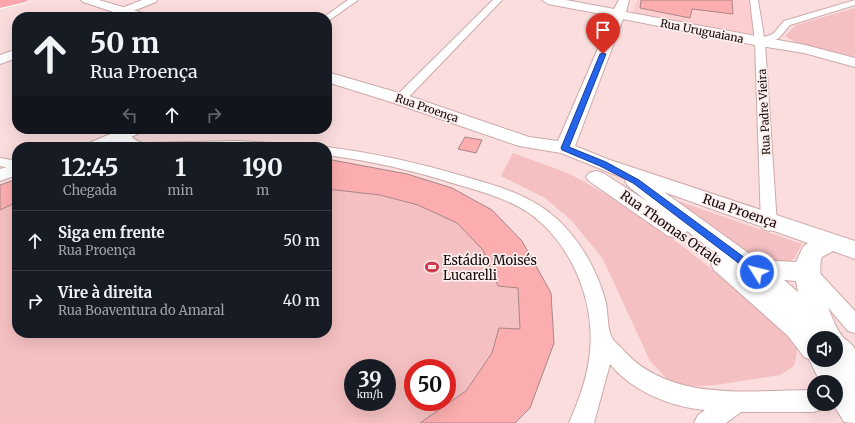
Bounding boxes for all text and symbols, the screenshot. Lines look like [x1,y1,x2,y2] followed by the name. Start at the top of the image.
[586,13,620,54] pin
[659,16,745,46] street label: Rua Uruguaiana
[592,19,614,41] icon: arrive
[90,25,159,61] text: 50 m
[24,28,76,80] icon: ahead
[90,60,198,83] text: Rua Proença
[755,68,773,155] street label: Rua Padre Vieira
[394,91,460,125] street label: Rua Proença
[119,104,141,126] icon: left
[161,104,183,126] icon: ahead
[203,104,225,126] icon: right
[61,152,119,183] text: 12:45
[175,152,186,183] text: 1
[242,152,283,183] text: 190
[63,182,117,199] text: Chegada
[168,182,193,199] text: min
[256,182,269,199] text: m
[617,187,725,269] street label: Rua Thomas Ortale
[700,190,780,232] street label: Rua Proença
[58,223,165,242] text: Siga em frente
[24,230,46,252] icon: ahead
[283,231,320,250] text: 50 m
[58,242,136,259] text: Rua Proença
[736,251,778,293] position arrow
[443,252,537,284] place label: Estádio Moisés Lucarelli
[424,259,440,275] sports icon: Estádio Moisés Lucarelli
[58,283,152,302] text: Vire à direita
[24,290,46,312] icon: right
[283,291,320,310] text: 40 m
[58,302,225,319] text: Rua Boaventura do Amaral
[807,331,843,411] map controls
[807,331,843,367] button: sound
[404,359,456,411] speed limit sign: 50
[358,367,382,392] text: 39
[807,375,843,411] button: search
[357,388,383,401] text: km/h

